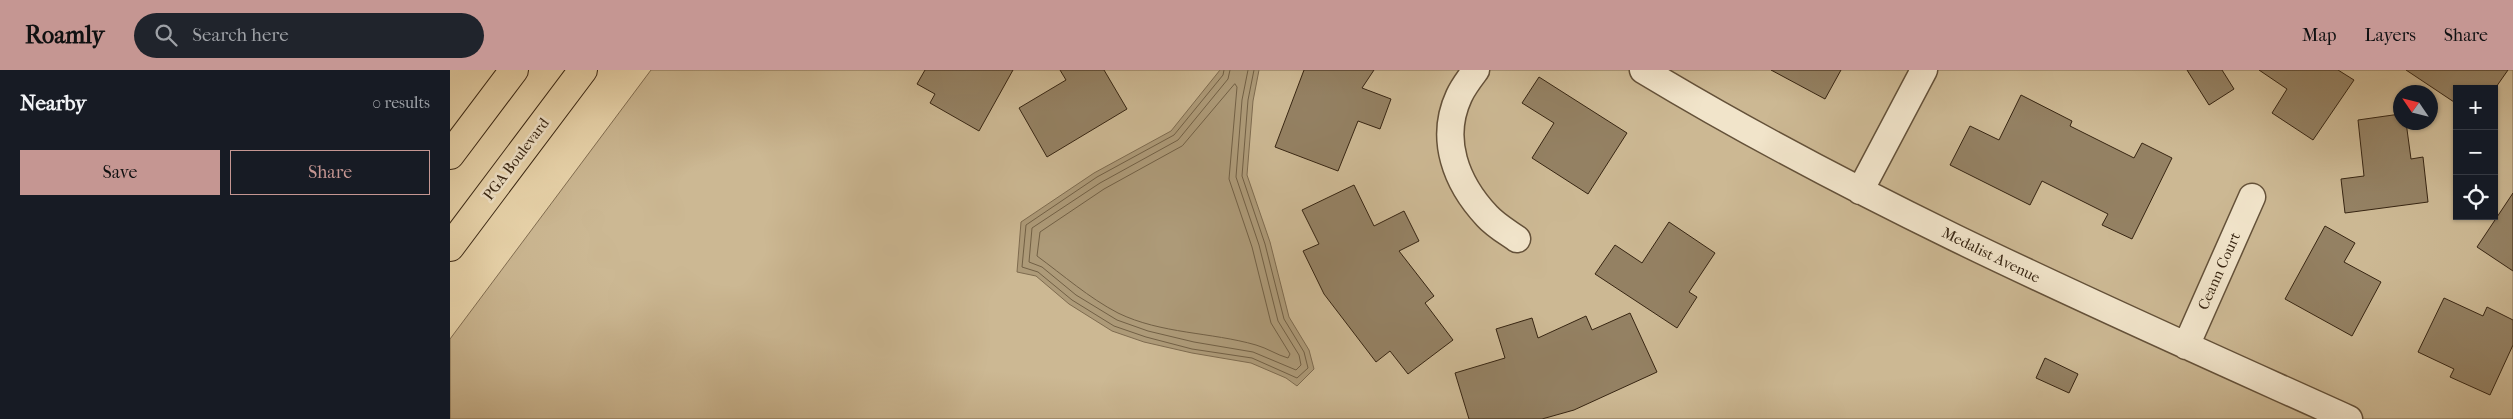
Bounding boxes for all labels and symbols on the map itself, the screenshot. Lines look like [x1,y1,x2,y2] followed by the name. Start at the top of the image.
[2393,85,2438,130] north arrow
[479,114,553,204] street label: PGA Boulevard
[1939,223,2044,287] street label: Medalist Avenue
[2194,229,2244,313] street label: Ceann Court

